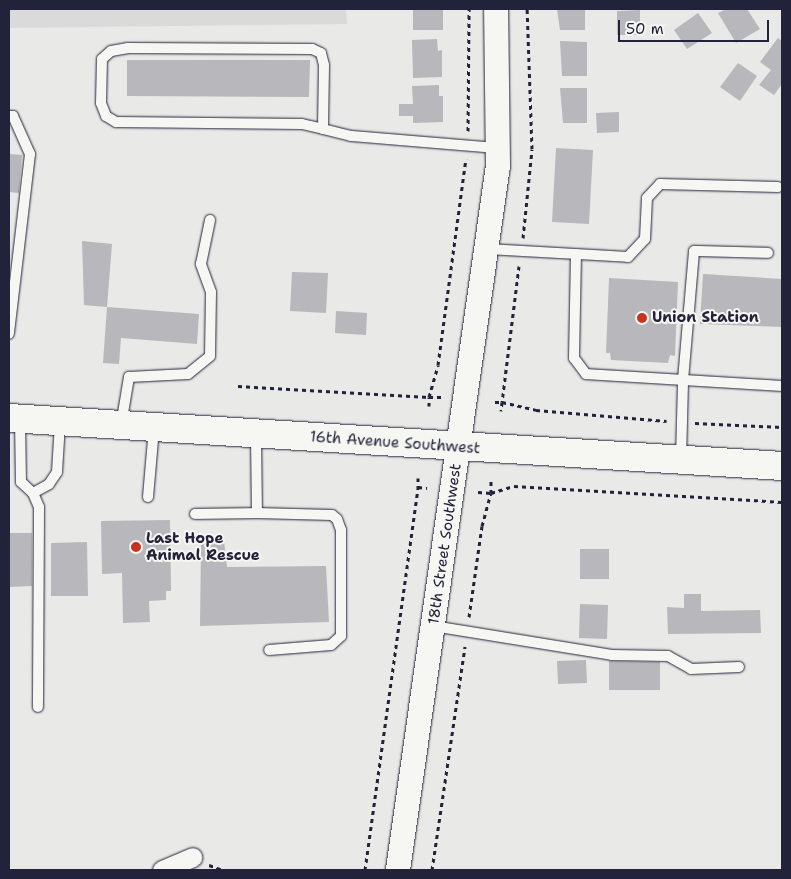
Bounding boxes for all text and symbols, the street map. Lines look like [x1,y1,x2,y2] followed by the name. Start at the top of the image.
[621,10,772,42] scale bar
[626,19,664,39] text: 50 m
[652,309,759,327] place label: Union Station
[636,312,648,324] marker: Union Station
[309,428,481,458] street label: 16th Avenue Southwest
[425,462,465,626] street label: 18th Street Southwest
[146,529,260,564] place label: Last Hope Animal Rescue
[130,541,142,553] marker: Last Hope Animal Rescue

